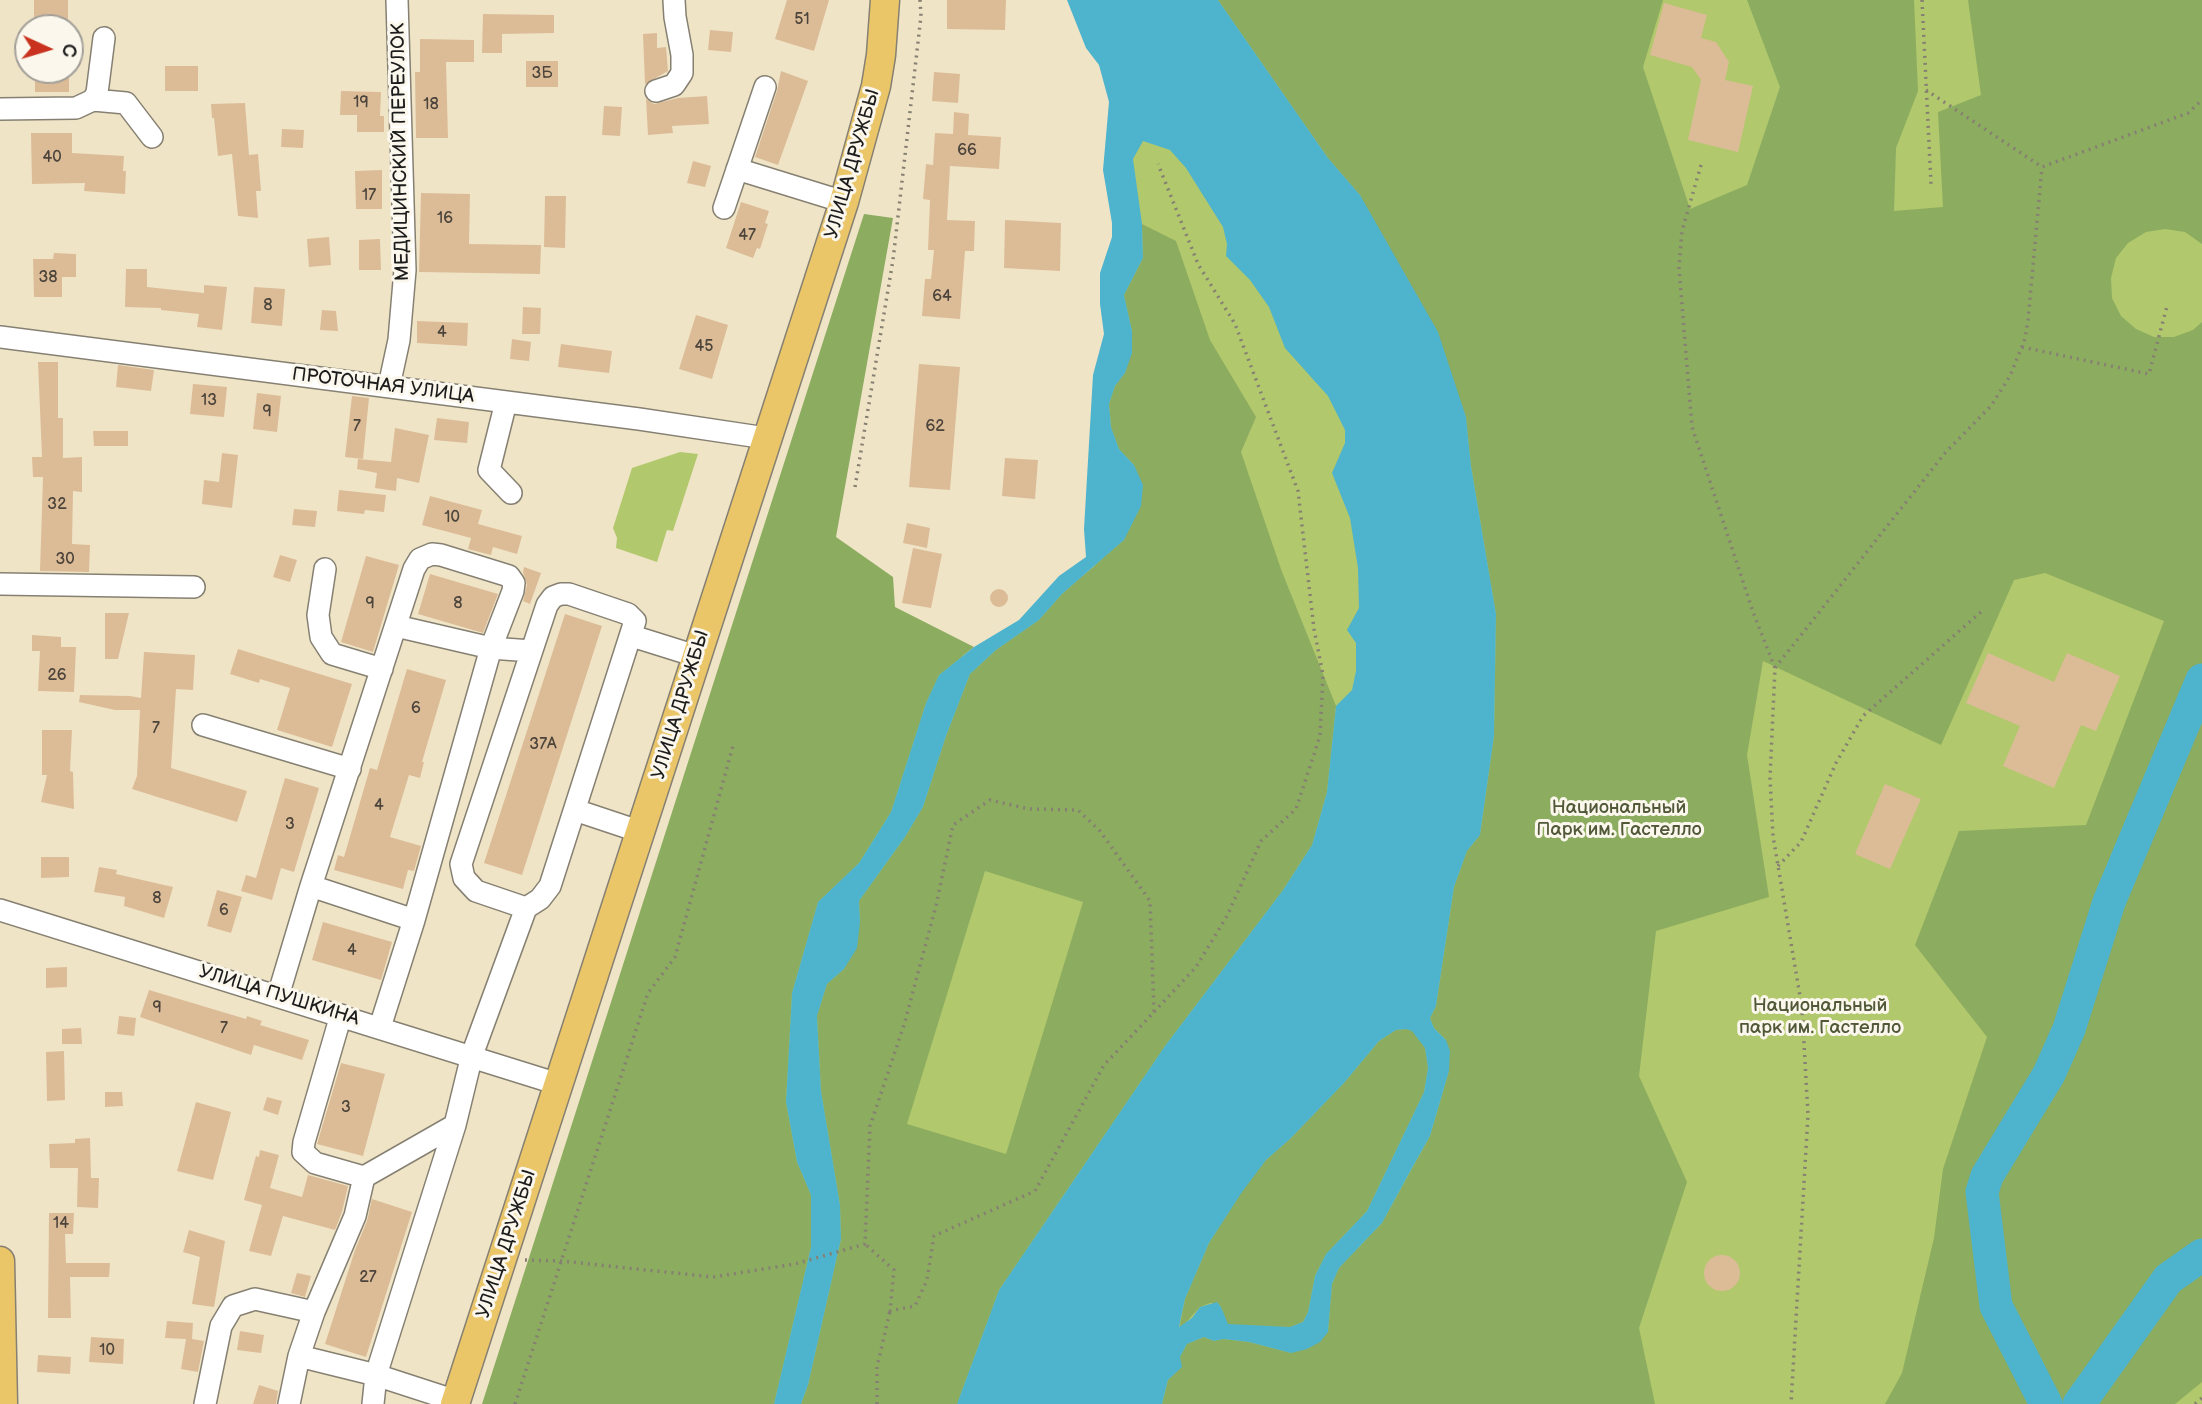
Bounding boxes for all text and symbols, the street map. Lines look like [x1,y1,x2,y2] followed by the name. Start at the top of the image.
[794,10,810,30] house number: 51
[14,14,84,84] north arrow
[387,23,415,281] street label: МЕДИЦИНСКИЙ ПЕРЕУЛОК
[57,43,80,58] text: С
[532,64,552,84] house number: 3Б
[821,87,885,241] street label: УЛИЦА ДРУЖБЫ
[353,93,369,113] house number: 19
[423,95,439,115] house number: 18
[957,141,977,161] house number: 66
[42,148,62,168] house number: 40
[362,186,376,206] house number: 17
[437,209,453,229] house number: 16
[738,226,756,246] house number: 47
[38,268,58,288] house number: 38
[932,287,952,307] house number: 64
[263,296,273,316] house number: 8
[437,323,447,343] house number: 4
[695,337,713,357] house number: 45
[291,364,475,408] street label: ПРОТОЧНАЯ УЛИЦА
[201,391,217,411] house number: 13
[262,402,272,422] house number: 9
[353,417,361,437] house number: 7
[925,417,945,437] house number: 62
[47,495,67,515] house number: 32
[444,508,460,528] house number: 10
[55,550,75,570] house number: 30
[365,594,375,614] house number: 9
[453,594,463,614] house number: 8
[648,628,714,782] street label: УЛИЦА ДРУЖБЫ
[47,666,67,686] house number: 26
[411,699,421,719] house number: 6
[152,719,160,739] house number: 7
[529,735,557,755] house number: 37А
[374,796,384,816] house number: 4
[1536,797,1702,841] park label: Национальный Парк им. Гастелло
[285,815,295,835] house number: 3
[152,889,162,909] house number: 8
[219,901,229,921] house number: 6
[347,941,357,961] house number: 4
[196,961,362,1031] street label: УЛИЦА ПУШКИНА
[1739,995,1901,1039] park label: Национальный парк им. Гастелло
[152,998,162,1018] house number: 9
[220,1019,228,1039] house number: 7
[341,1098,351,1118] house number: 3
[472,1167,542,1321] street label: УЛИЦА ДРУЖБЫ
[53,1214,69,1234] house number: 14
[359,1268,377,1288] house number: 27
[99,1341,115,1361] house number: 10

